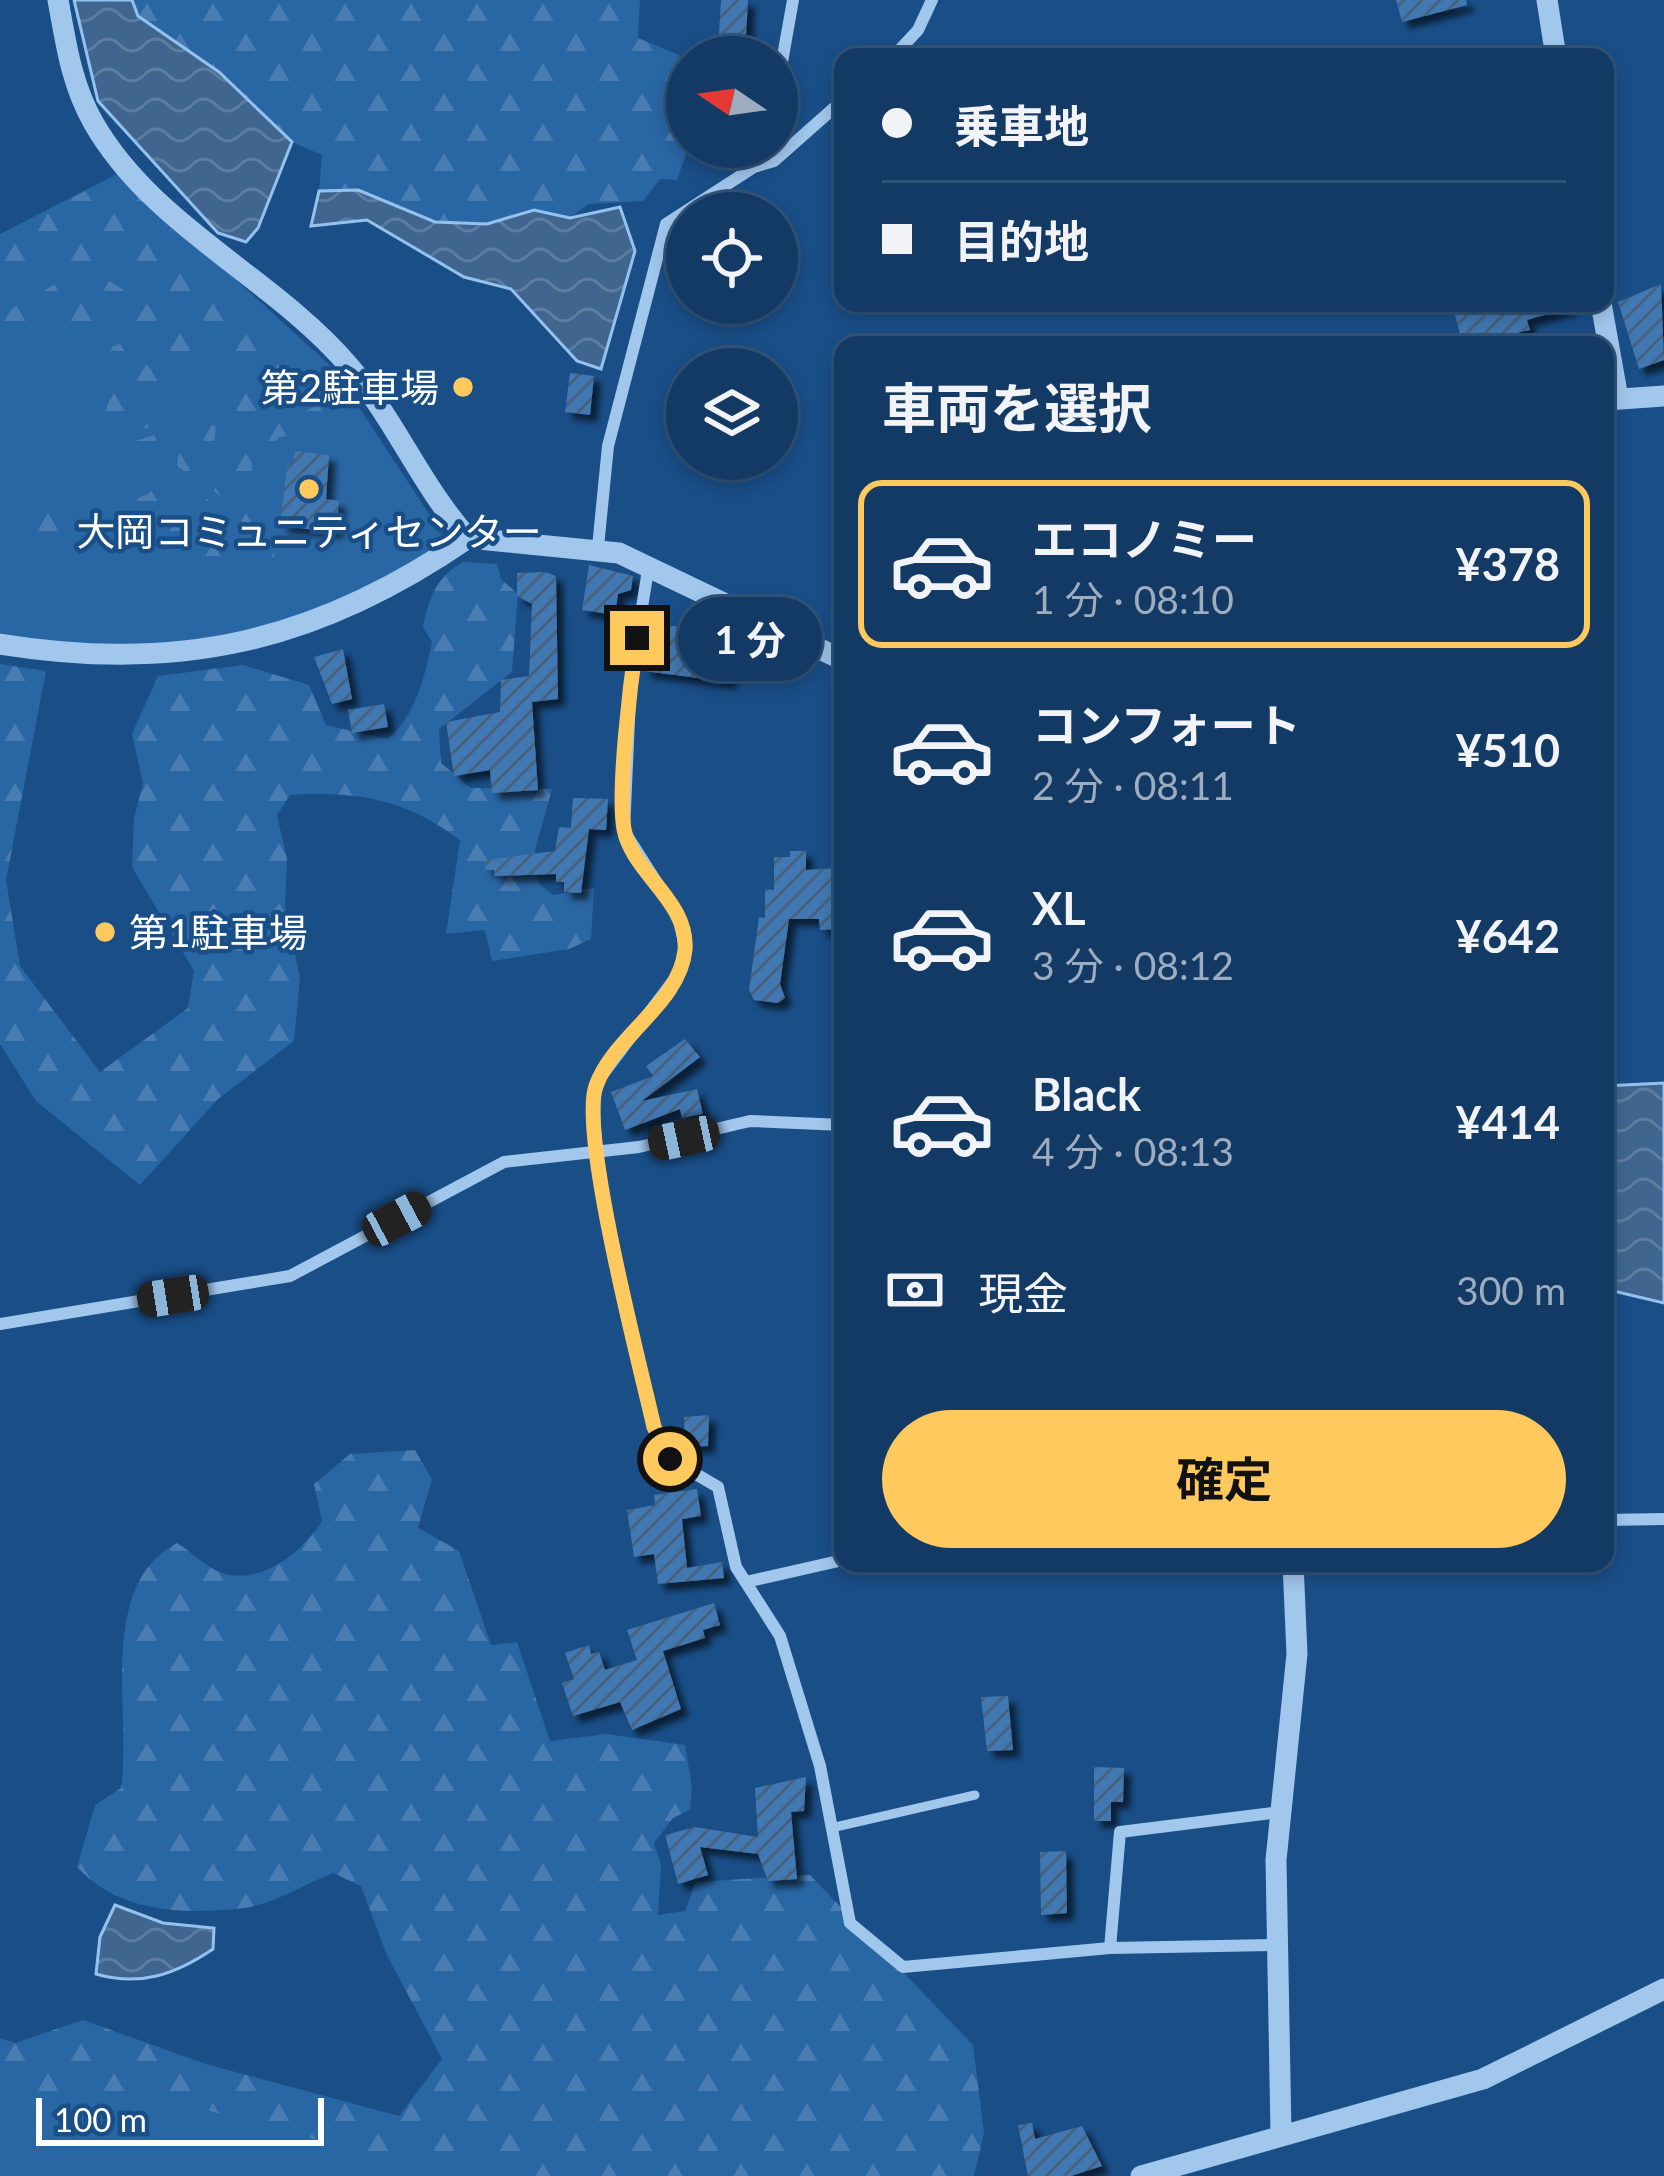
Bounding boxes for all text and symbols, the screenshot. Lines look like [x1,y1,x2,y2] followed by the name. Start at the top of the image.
[666,36,798,168] north arrow
[666,36,798,480] map controls
[954,99,1089,153] text: 乗車地
[666,192,798,324] button: locate
[954,214,1089,268] text: 目的地
[666,348,798,480] button: layers
[260,364,439,410] place label: 第2駐車場
[450,374,476,400] marker: 第2駐車場
[882,375,1152,440] text: 車両を選択
[296,476,322,502] marker: 大岡コミュニティセンター
[76,508,542,554] place label: 大岡コミュニティセンター
[888,510,996,618] icon: car
[1032,512,1257,566] text: エコノミー
[1456,537,1560,591] text: ¥378
[1032,576,1234,622] text: 1 分 · 08:10
[679,596,823,680] callout: 1 分
[610,611,664,665] route end
[714,616,786,662] text: 1 分
[888,696,996,804] icon: car
[1032,698,1301,752] text: コンフォート
[1456,723,1560,777] text: ¥510
[1032,762,1234,808] text: 2 分 · 08:11
[1032,881,1086,935] text: XL
[888,882,996,990] icon: car
[129,909,308,955] place label: 第1駐車場
[1456,909,1560,963] text: ¥642
[92,919,118,945] marker: 第1駐車場
[1032,942,1234,988] text: 3 分 · 08:12
[1032,1067,1141,1121] text: Black
[888,1068,996,1176] icon: car
[1456,1095,1560,1149] text: ¥414
[645,1113,723,1163] car
[1032,1128,1234,1174] text: 4 分 · 08:13
[357,1186,437,1252] car
[882,1257,948,1323] icon: cash
[978,1266,1068,1320] text: 現金
[1456,1267,1566,1313] text: 300 m
[135,1273,211,1319] car
[882,1410,1566,1548] button: 確定
[643,1432,697,1486] route start
[36,2092,324,2145] scale bar
[54,2099,147,2139] text: 100 m

